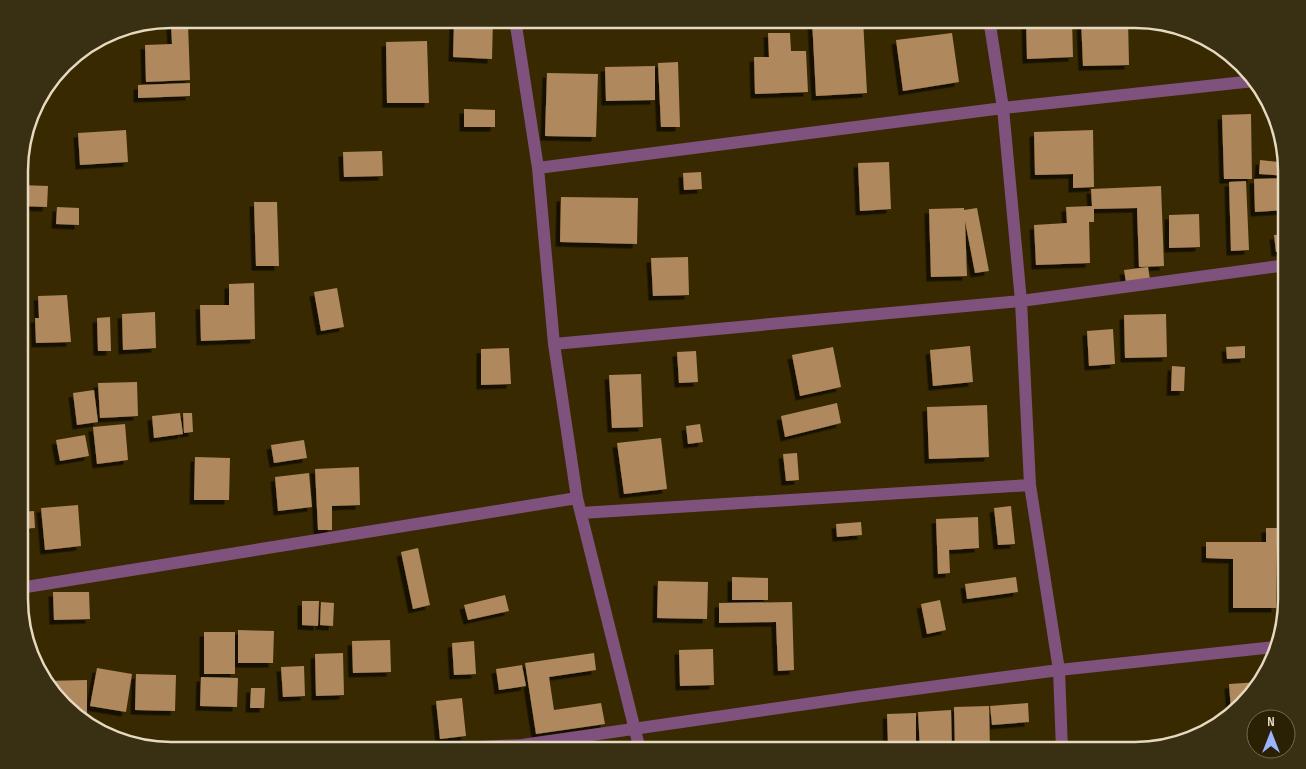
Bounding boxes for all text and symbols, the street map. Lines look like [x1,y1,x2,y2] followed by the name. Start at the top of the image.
[1246,709,1296,759] north arrow
[1267,713,1275,730] text: N

